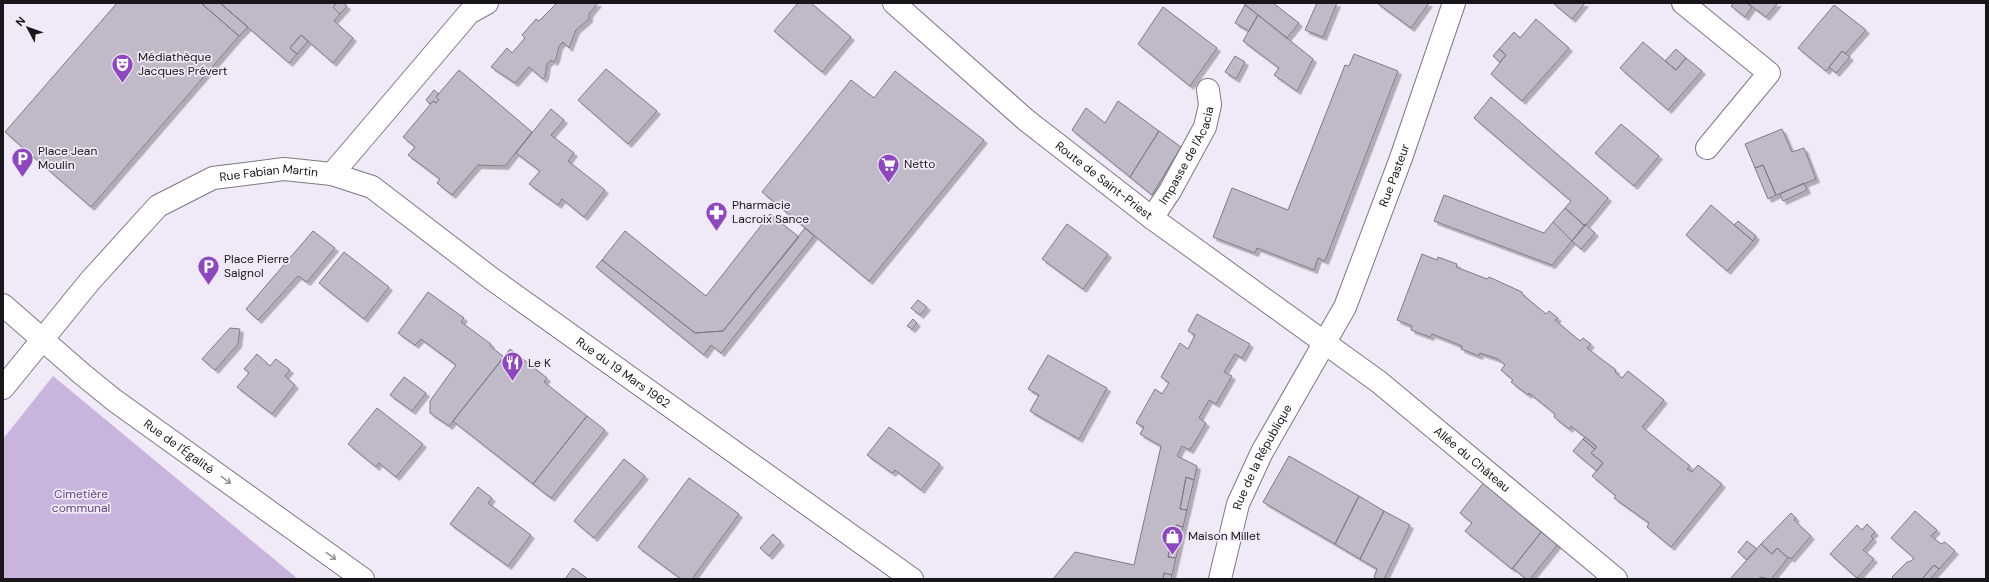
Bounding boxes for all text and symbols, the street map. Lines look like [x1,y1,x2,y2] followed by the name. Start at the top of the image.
[8,8,48,48] north arrow
[13,14,28,29] text: N
[138,49,228,79] place label: Médiathèque Jacques Prévert
[109,51,135,84] theatre icon: Médiathèque Jacques Prévert
[1155,105,1217,208] street label: Impasse de l'Acacia
[1052,138,1156,224] street label: Route de Saint-Priest
[1375,141,1413,209] street label: Rue Pasteur
[38,143,97,173] place label: Place Jean Moulin
[10,145,36,178] parking icon: Place Jean Moulin
[876,151,902,184] supermarket icon: Netto
[904,156,935,172] place label: Netto
[218,161,319,185] street label: Rue Fabian Martin
[732,197,809,227] place label: Pharmacie Lacroix Sance
[704,199,730,232] pharmacy icon: Pharmacie Lacroix Sance
[224,251,289,281] place label: Place Pierre Saignol
[195,253,221,286] parking icon: Place Pierre Saignol
[573,334,673,412] street label: Rue du 19 Mars 1962
[499,350,525,383] restaurant icon: Le K
[528,355,551,371] place label: Le K
[1229,401,1296,511] street label: Rue de la République
[140,416,217,478] street label: Rue de l'Égalité
[1431,423,1514,496] street label: Allée du Château
[220,476,231,484] one-way arrow
[52,486,110,516] park label: Cimetière communal
[1159,523,1185,556] shop icon: Maison Millet
[1188,528,1261,544] place label: Maison Millet
[326,552,337,560] one-way arrow

